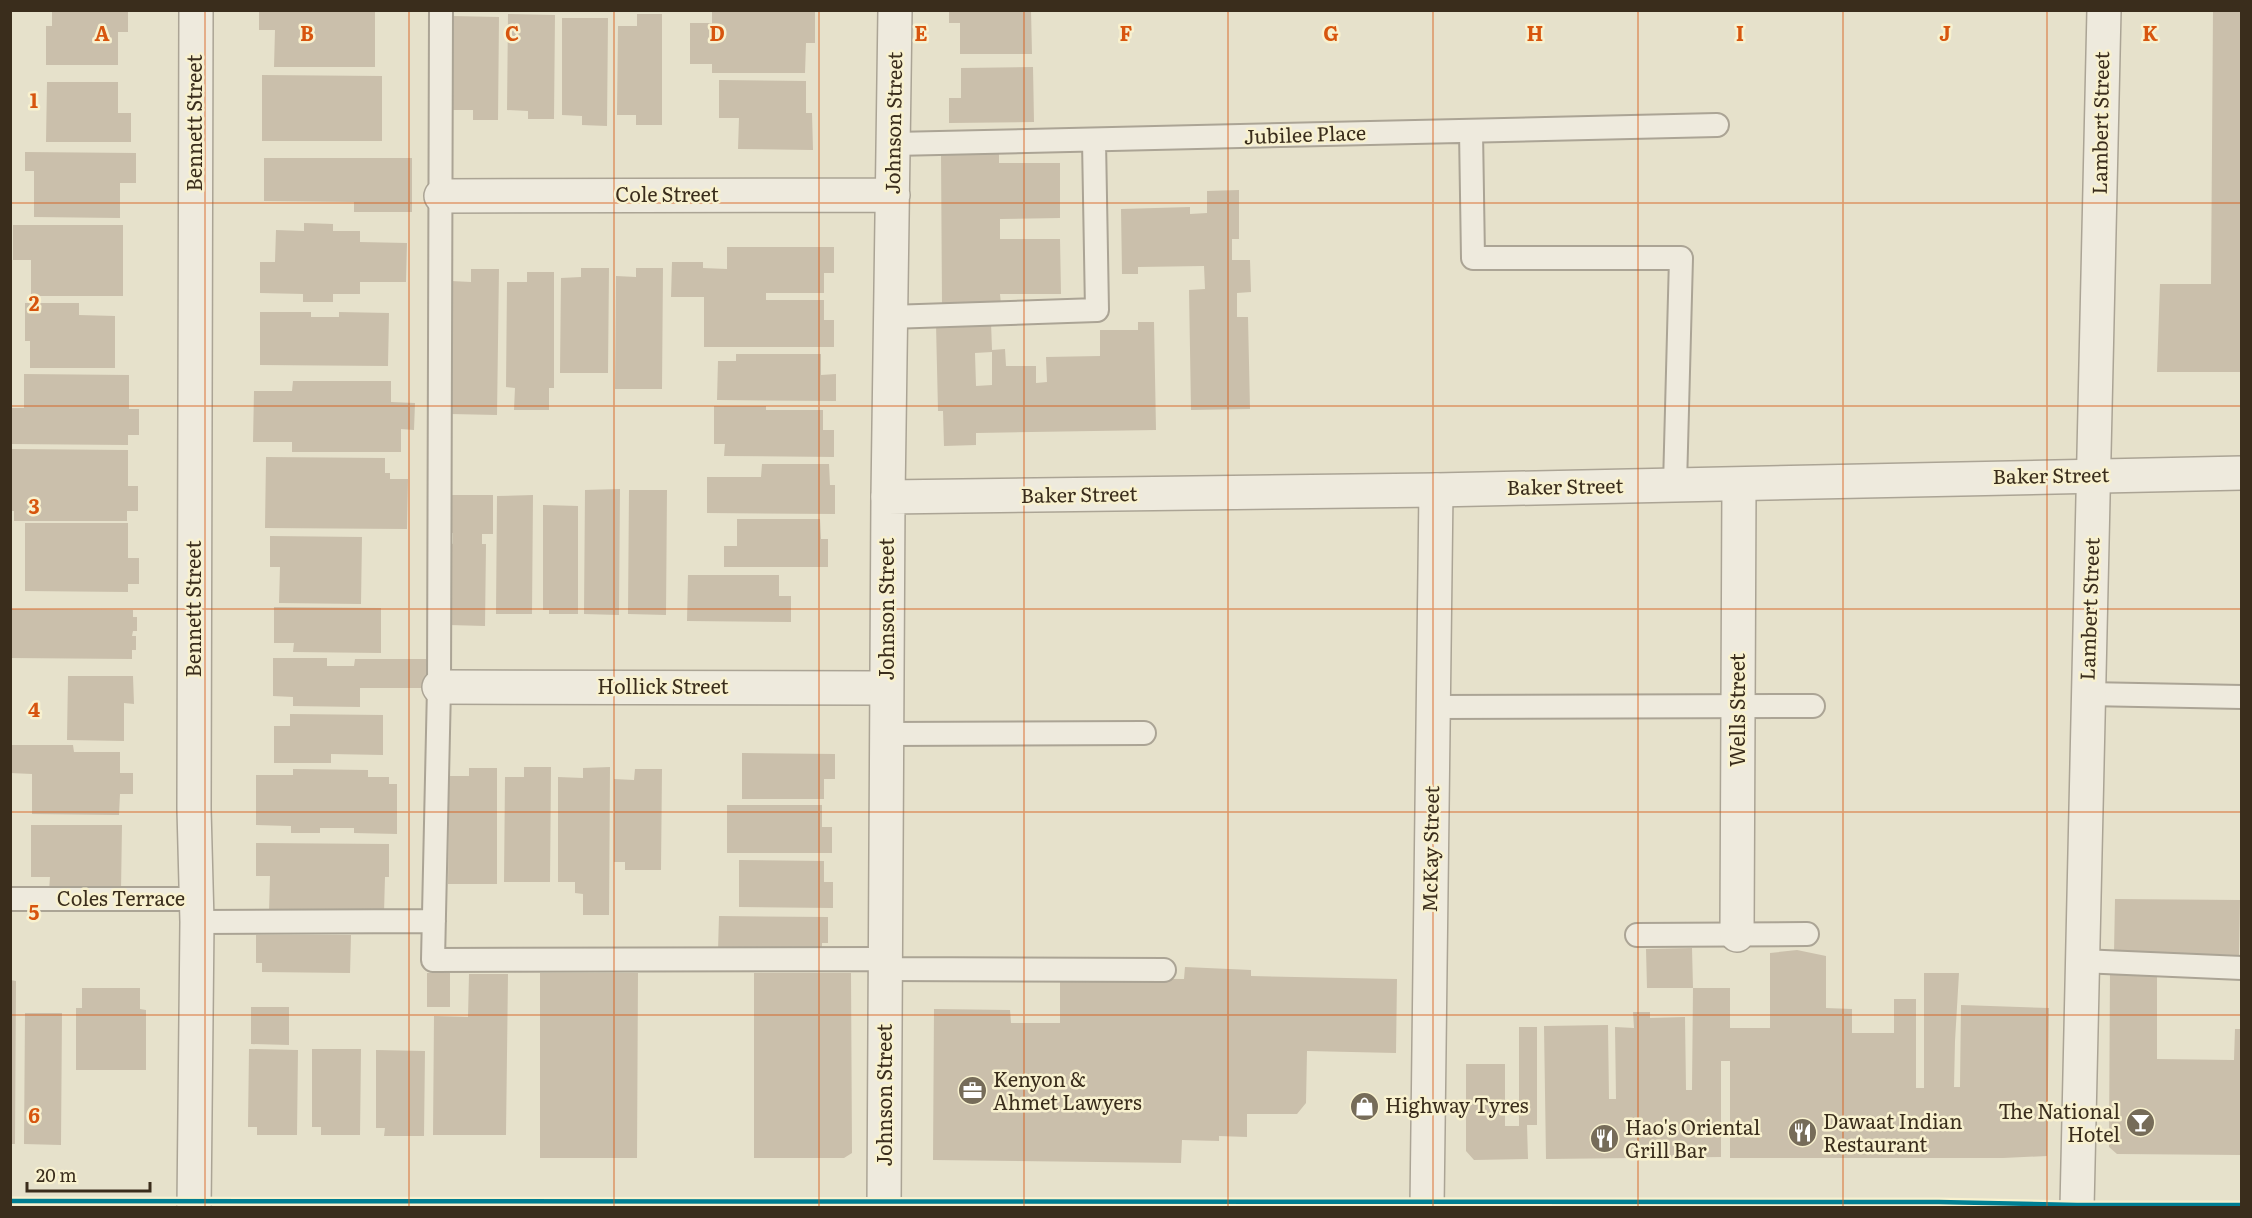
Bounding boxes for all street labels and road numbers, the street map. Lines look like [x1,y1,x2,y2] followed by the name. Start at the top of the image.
[876,51,908,195] street label: Johnson Street
[2083,51,2115,195] street label: Lambert Street
[178,55,208,192] street label: Bennett Street
[1243,116,1367,150] street label: Jubilee Place
[615,178,719,208] street label: Cole Street
[1992,458,2110,490] street label: Baker Street
[1506,469,1624,501] street label: Baker Street
[1020,477,1138,509] street label: Baker Street
[2071,537,2105,681] street label: Lambert Street
[870,538,900,680] street label: Johnson Street
[177,541,207,678] street label: Bennett Street
[1721,653,1751,767] street label: Wells Street
[597,670,729,700] street label: Hollick Street
[1413,785,1445,913] street label: McKay Street
[57,882,185,912] street label: Coles Terrace
[868,1024,898,1166] street label: Johnson Street

